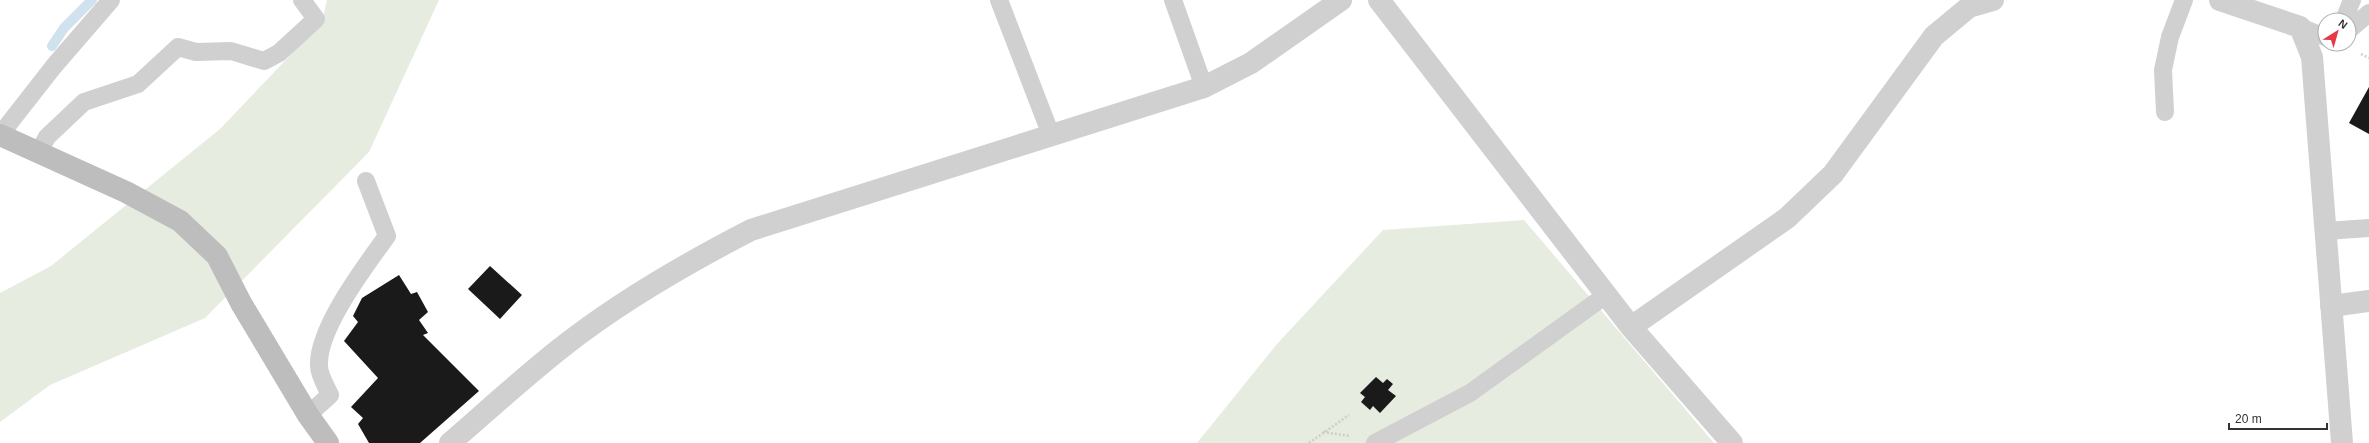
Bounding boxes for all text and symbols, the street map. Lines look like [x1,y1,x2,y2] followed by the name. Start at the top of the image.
[2317,12,2357,52] north arrow
[2336,17,2350,31] text: N
[2229,405,2327,431] scale bar
[2235,412,2262,426] text: 20 m

